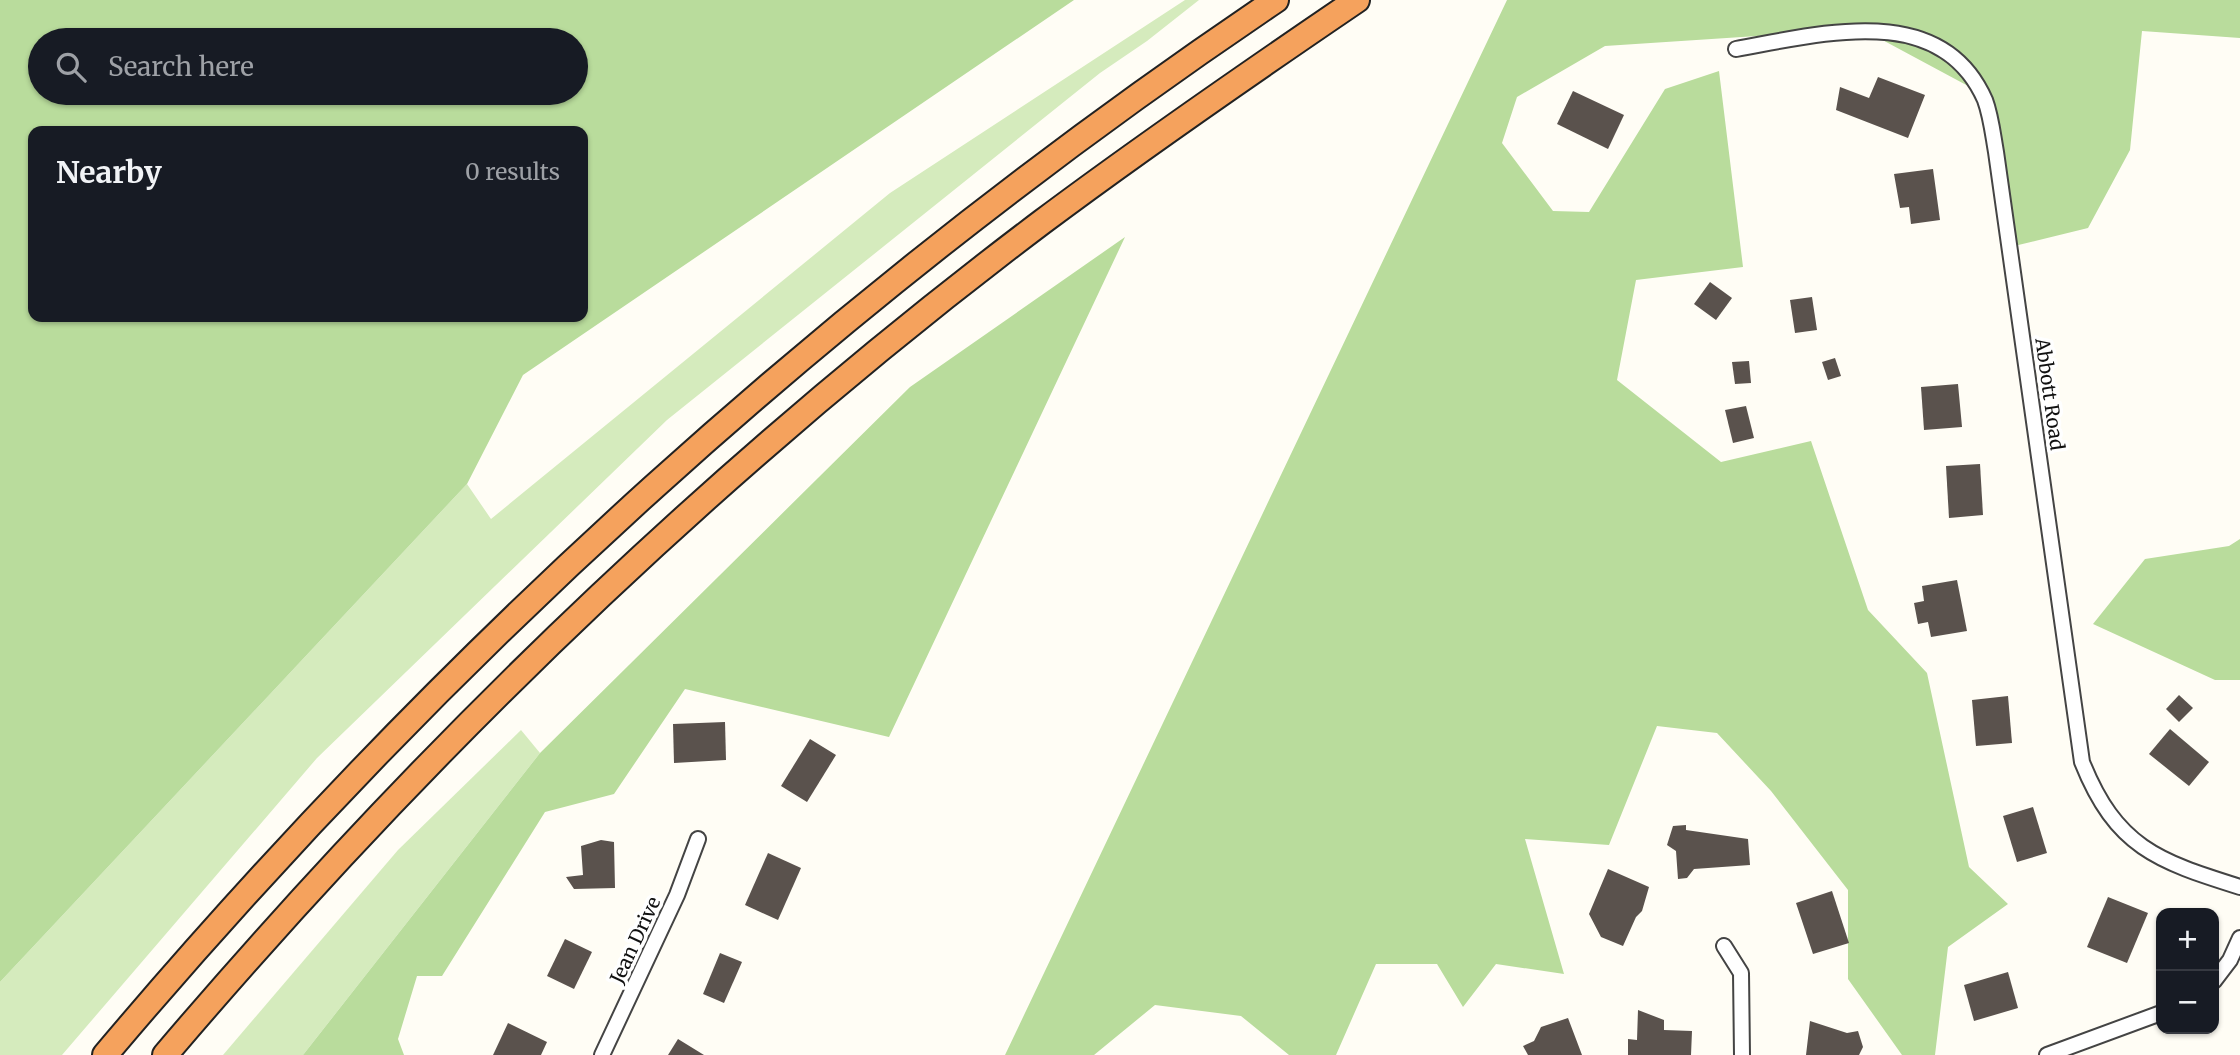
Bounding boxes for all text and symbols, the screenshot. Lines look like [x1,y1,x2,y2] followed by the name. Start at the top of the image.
[28,28,588,105] search box
[52,48,90,86] icon: search
[108,50,254,83] text: Search here
[56,153,162,191] text: Nearby
[465,157,560,186] text: 0 results
[2030,335,2070,452] street label: Abbott Road
[604,893,666,988] street label: Jean Drive
[2156,908,2219,1034] map controls
[2156,908,2219,971] button: +
[2156,971,2219,1034] button: −

